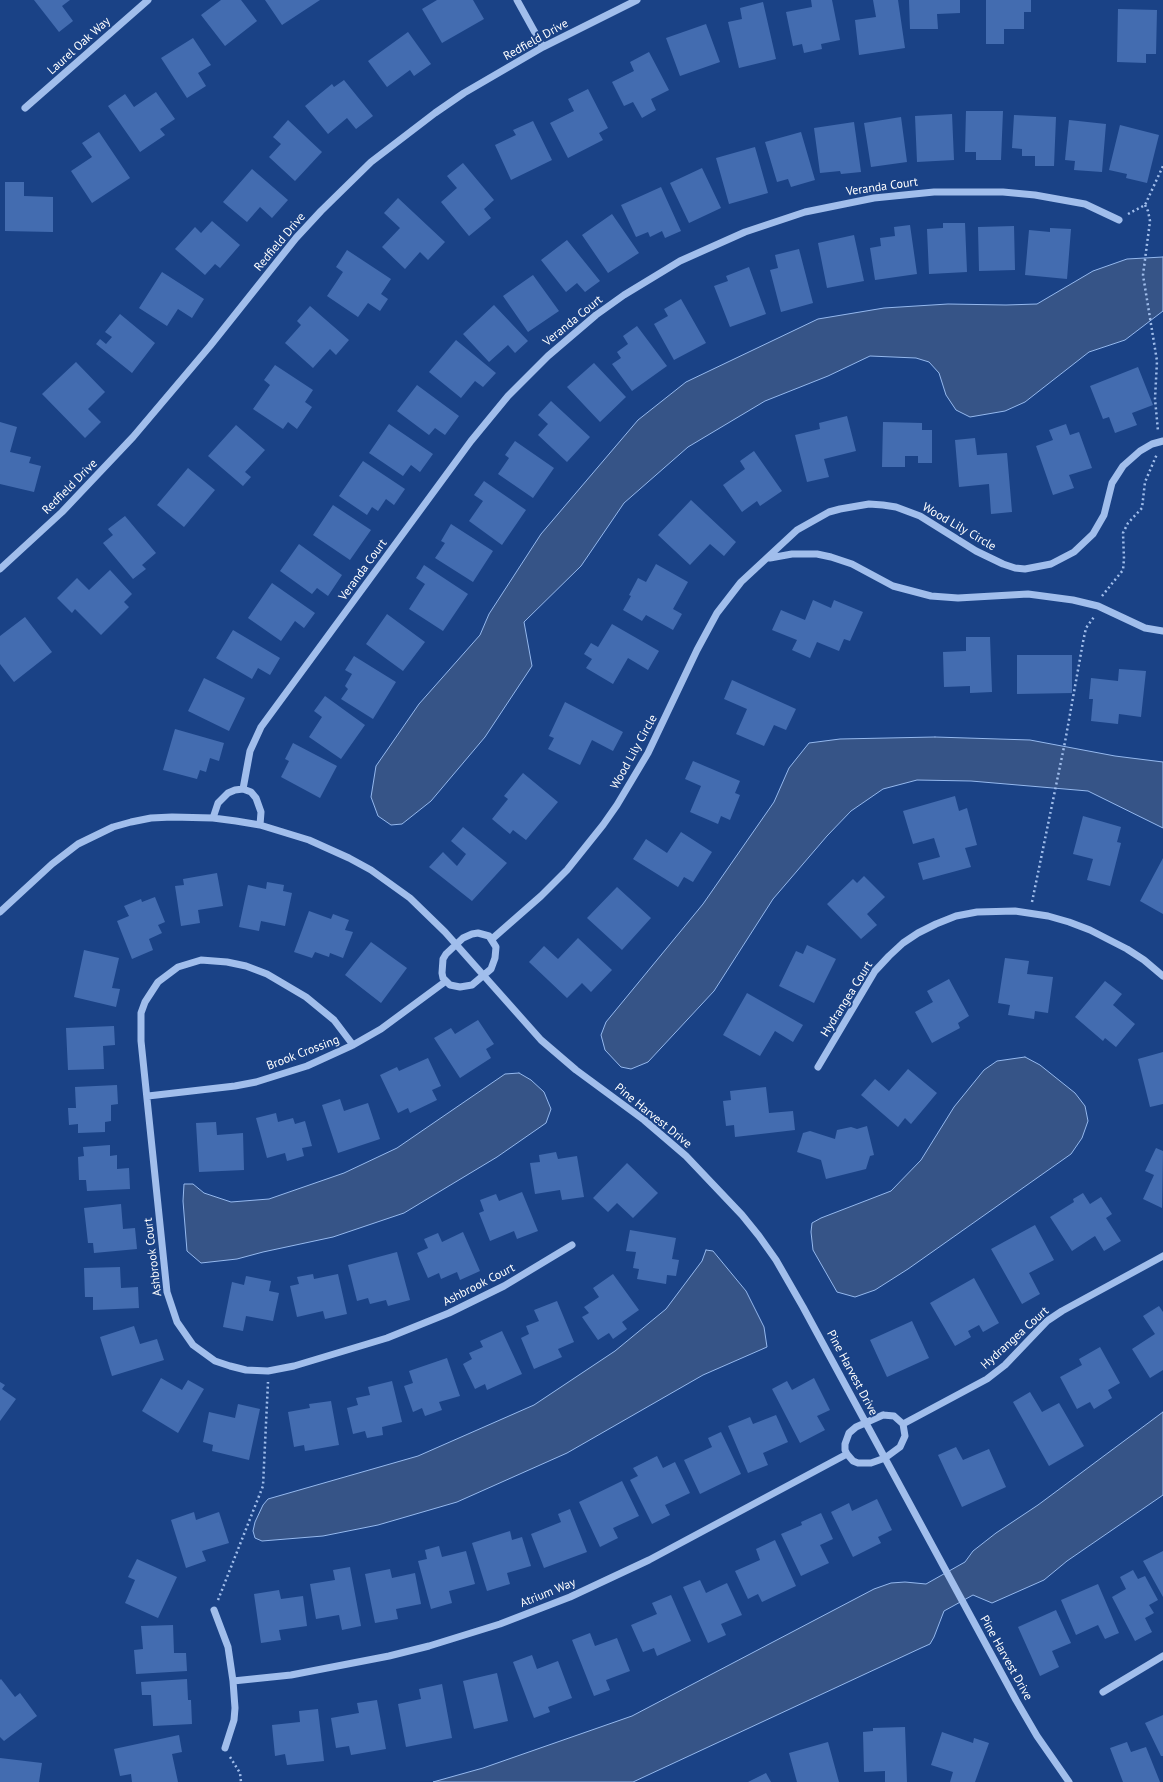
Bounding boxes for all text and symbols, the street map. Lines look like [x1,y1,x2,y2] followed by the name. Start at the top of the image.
[45,14,113,78] street label: Laurel Oak Way
[501,16,571,64] street label: Redfield Drive
[845,175,919,199] street label: Veranda Court
[251,210,309,274] street label: Redfield Drive
[540,293,606,349] street label: Veranda Court
[40,457,100,517] street label: Redfield Drive
[920,500,998,554] street label: Wood Lily Circle
[336,537,390,603] street label: Veranda Court
[608,712,660,792] street label: Wood Lily Circle
[818,959,876,1039] street label: Hydrangea Court
[265,1033,341,1073] street label: Brook Crossing
[612,1081,694,1151] street label: Pine Harvest Drive
[141,1217,165,1297] street label: Ashbrook Court
[441,1261,517,1309] street label: Ashbrook Court
[978,1304,1052,1372] street label: Hydrangea Court
[823,1328,881,1418] street label: Pine Harvest Drive
[518,1575,578,1611] street label: Atrium Way
[977,1613,1035,1703] street label: Pine Harvest Drive

